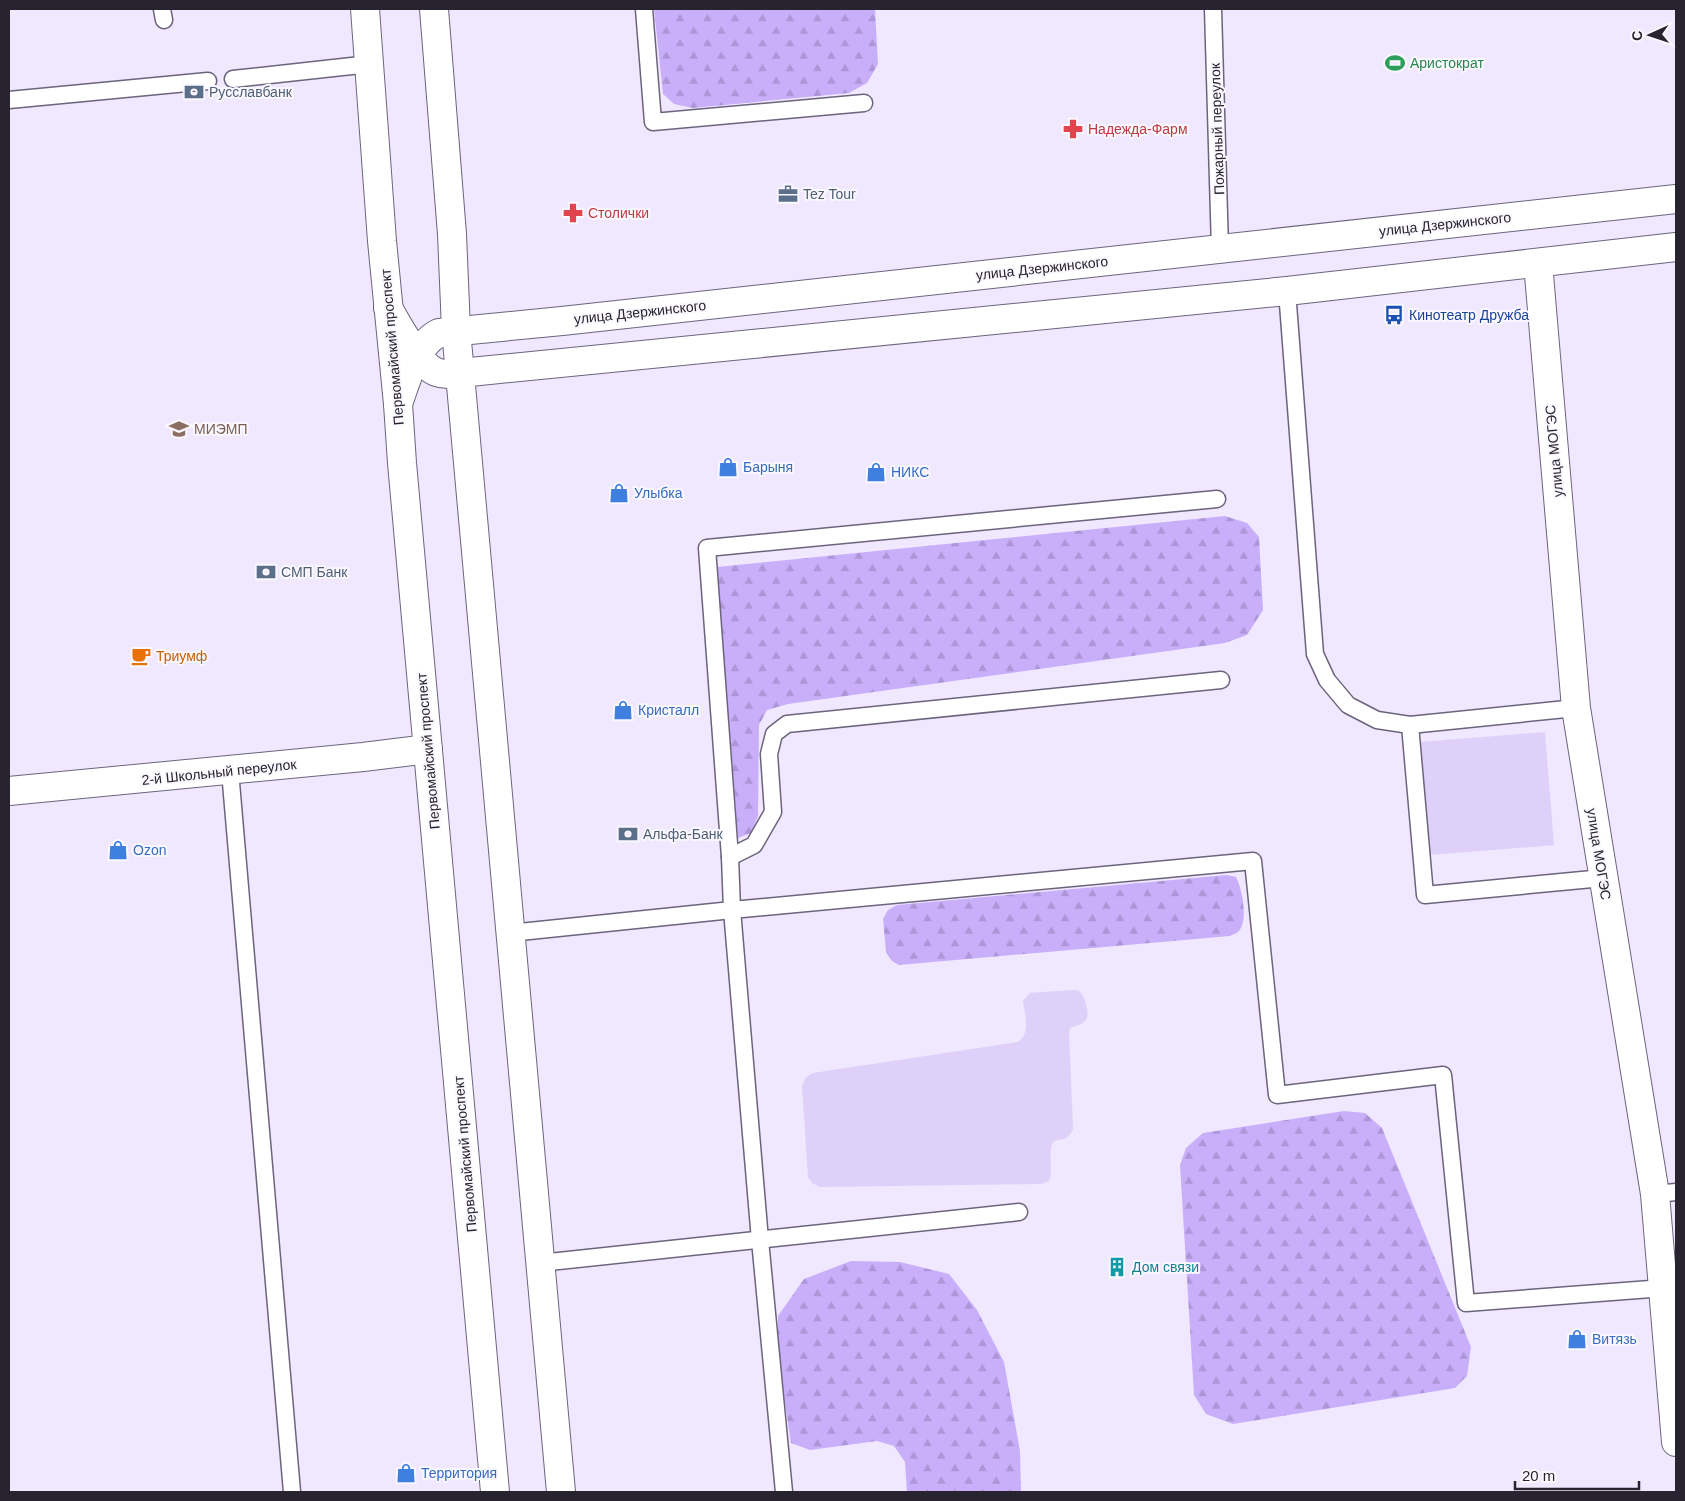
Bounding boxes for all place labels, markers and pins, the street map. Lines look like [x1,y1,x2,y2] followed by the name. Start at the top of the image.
[1384,52,1406,74] sports icon: Аристократ
[1410,55,1484,71] place label: Аристократ
[183,81,205,103] bank icon: Русславбанк
[209,84,293,100] place label: Русславбанк
[1062,118,1084,140] pharmacy icon: Надежда-Фарм
[1088,121,1188,137] place label: Надежда-Фарм
[777,183,799,205] office icon: Tez Tour
[803,186,856,202] place label: Tez Tour
[562,202,584,224] pharmacy icon: Столички
[588,205,649,221] place label: Столички
[1383,304,1405,326] bus stop icon: Кинотеатр Дружба
[1409,307,1529,323] place label: Кинотеатр Дружба
[168,418,190,440] school or university icon: МИЭМП
[194,421,248,437] place label: МИЭМП
[717,456,739,478] shop icon: Барыня
[743,459,793,475] place label: Барыня
[865,461,887,483] shop icon: НИКС
[891,464,929,480] place label: НИКС
[608,482,630,504] shop icon: Улыбка
[634,485,683,501] place label: Улыбка
[255,561,277,583] bank icon: СМП Банк
[281,564,348,580] place label: СМП Банк
[130,645,152,667] cafe icon: Триумф
[156,648,207,664] place label: Триумф
[612,699,634,721] shop icon: Кристалл
[638,702,699,718] place label: Кристалл
[617,823,639,845] bank icon: Альфа-Банк
[643,826,723,842] place label: Альфа-Банк
[107,839,129,861] shop icon: Ozon
[133,842,166,858] place label: Ozon
[1106,1256,1128,1278] building icon: Дом связи
[1132,1259,1199,1275] place label: Дом связи
[1566,1328,1588,1350] shop icon: Витязь
[1592,1331,1637,1347] place label: Витязь
[395,1462,417,1484] shop icon: Территория
[421,1465,497,1481] place label: Территория

